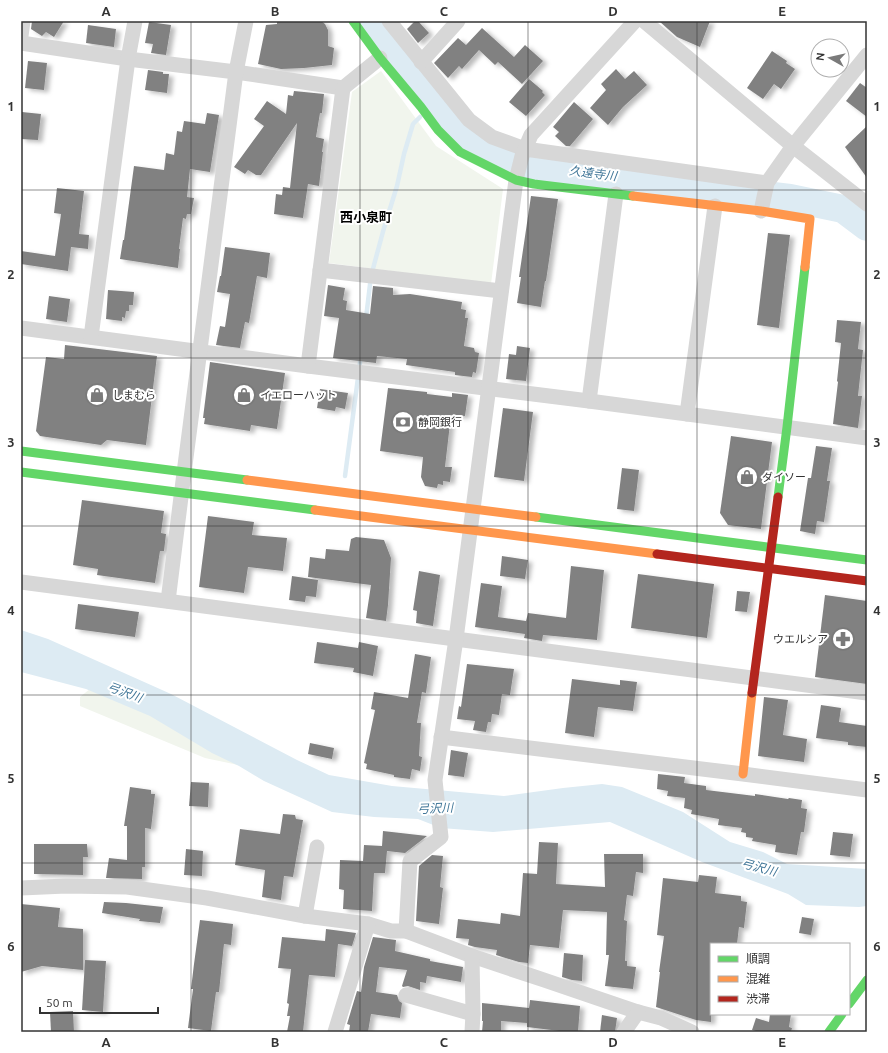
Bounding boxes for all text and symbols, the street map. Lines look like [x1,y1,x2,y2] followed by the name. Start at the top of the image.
[101,4,111,18] text: A
[271,4,280,18] text: B
[440,4,449,18] text: C
[608,4,618,18] text: D
[778,4,786,18] text: E
[810,38,850,78] north arrow
[814,52,827,62] text: N
[7,99,15,113] text: 1
[873,99,881,113] text: 1
[568,164,620,183] water label: 久遠寺川
[340,210,392,224] district label: 西小泉町
[7,267,15,281] text: 2
[873,267,881,281] text: 2
[84,382,110,408] shop icon: しまむら
[231,382,257,408] shop icon: イエローハット
[112,389,156,401] place label: しまむら
[260,389,337,401] place label: イエローハット
[390,409,416,435] bank icon: 静岡銀行
[418,416,462,428] place label: 静岡銀行
[7,435,15,449] text: 3
[873,435,881,449] text: 3
[734,464,760,490] shop icon: ダイソー
[762,471,806,483] place label: ダイソー
[7,603,15,617] text: 4
[873,603,881,617] text: 4
[830,626,856,652] pharmacy icon: ウエルシア
[773,633,828,645] place label: ウエルシア
[106,680,146,705] water label: 弓沢川
[7,771,15,785] text: 5
[873,771,881,785] text: 5
[417,801,455,815] water label: 弓沢川
[740,856,780,878] water label: 弓沢川
[7,939,15,953] text: 6
[873,939,881,953] text: 6
[710,943,850,1015] legend
[746,952,770,965] text: 順調
[746,972,770,985] text: 混雑
[40,989,158,1015] scale bar
[746,992,770,1005] text: 渋滞
[46,996,73,1009] text: 50 m
[101,1035,111,1049] text: A
[271,1035,280,1049] text: B
[440,1035,449,1049] text: C
[608,1035,618,1049] text: D
[778,1035,786,1049] text: E

